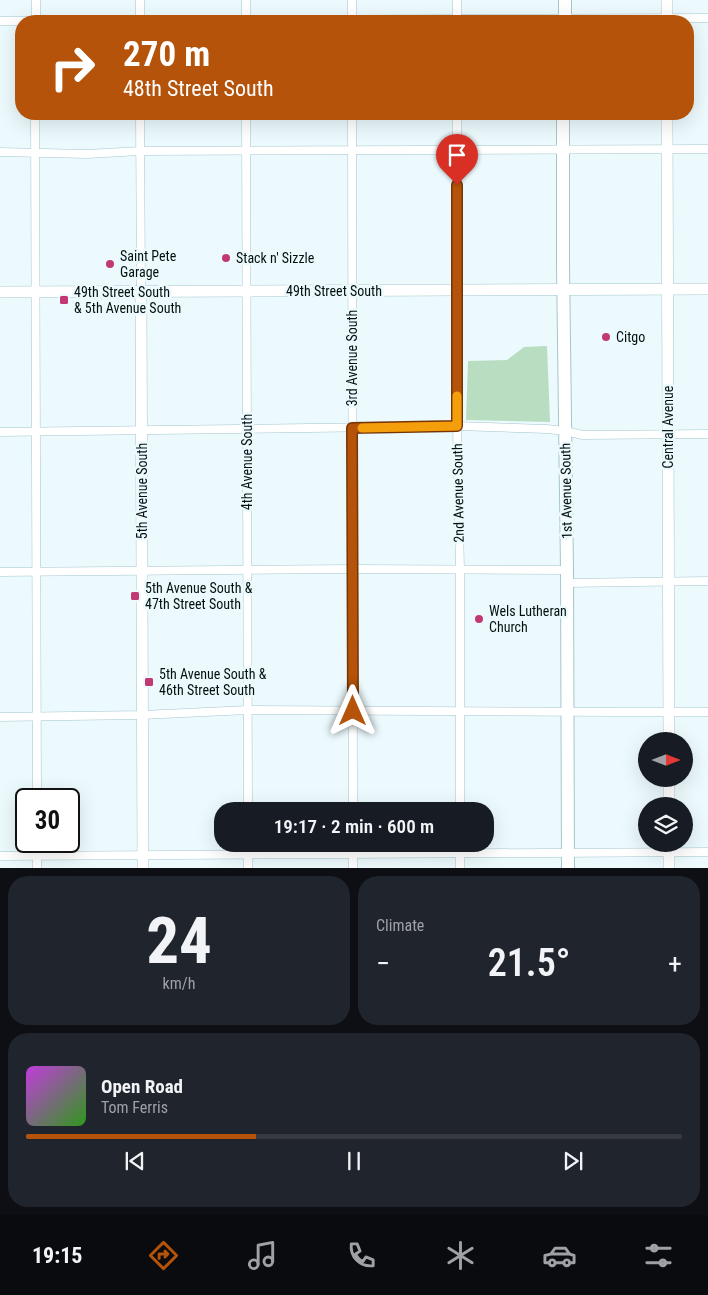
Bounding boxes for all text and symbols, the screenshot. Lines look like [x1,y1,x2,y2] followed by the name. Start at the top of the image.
[123,34,210,75] text: 270 m
[40,35,105,100] icon: right
[123,76,274,101] text: 48th Street South
[436,134,478,185] pin
[443,141,471,169] icon: arrive
[120,248,177,280] place label: Saint Pete Garage
[236,250,315,266] place label: Stack n' Sizzle
[220,252,232,264] marker: Stack n' Sizzle
[104,258,116,270] marker: Saint Pete Garage
[286,283,382,299] street label: 49th Street South
[74,284,181,316] place label: 49th Street South & 5th Avenue South
[58,294,70,306] marker: 49th Street South & 5th Avenue South
[344,310,360,406] street label: 3rd Avenue South
[616,329,645,345] place label: Citgo
[600,331,612,343] marker: Citgo
[660,385,676,468] street label: Central Avenue
[239,414,255,510] street label: 4th Avenue South
[134,443,150,539] street label: 5th Avenue South
[449,443,467,543] street label: 2nd Avenue South
[557,443,575,539] street label: 1st Avenue South
[145,580,253,612] place label: 5th Avenue South & 47th Street South
[129,590,141,602] marker: 5th Avenue South & 47th Street South
[489,603,567,635] place label: Wels Lutheran Church
[473,613,485,625] marker: Wels Lutheran Church
[159,666,267,698] place label: 5th Avenue South & 46th Street South
[143,676,155,688] marker: 5th Avenue South & 46th Street South
[326,684,378,736] position arrow
[638,732,692,788] north arrow
[638,732,693,852] map controls
[15,788,80,853] speed limit sign: 30
[638,797,693,852] button: layers
[274,815,434,838] text: 19:17 · 2 min · 600 m
[146,903,212,979] text: 24
[376,916,424,935] text: Climate
[488,941,570,985] text: 21.5°
[376,947,390,980] text: −
[668,947,682,980] text: +
[163,974,195,993] text: km/h
[101,1075,183,1098] text: Open Road
[101,1098,168,1117] text: Tom Ferris
[121,1147,149,1175] icon: previous
[340,1147,368,1175] icon: pause
[559,1147,587,1175] icon: next
[146,1238,181,1273] icon: directions
[245,1238,280,1273] icon: music
[344,1238,379,1273] icon: phone
[443,1238,478,1273] icon: climate
[542,1238,577,1273] icon: car
[641,1238,676,1273] icon: filters
[32,1243,82,1268] text: 19:15

